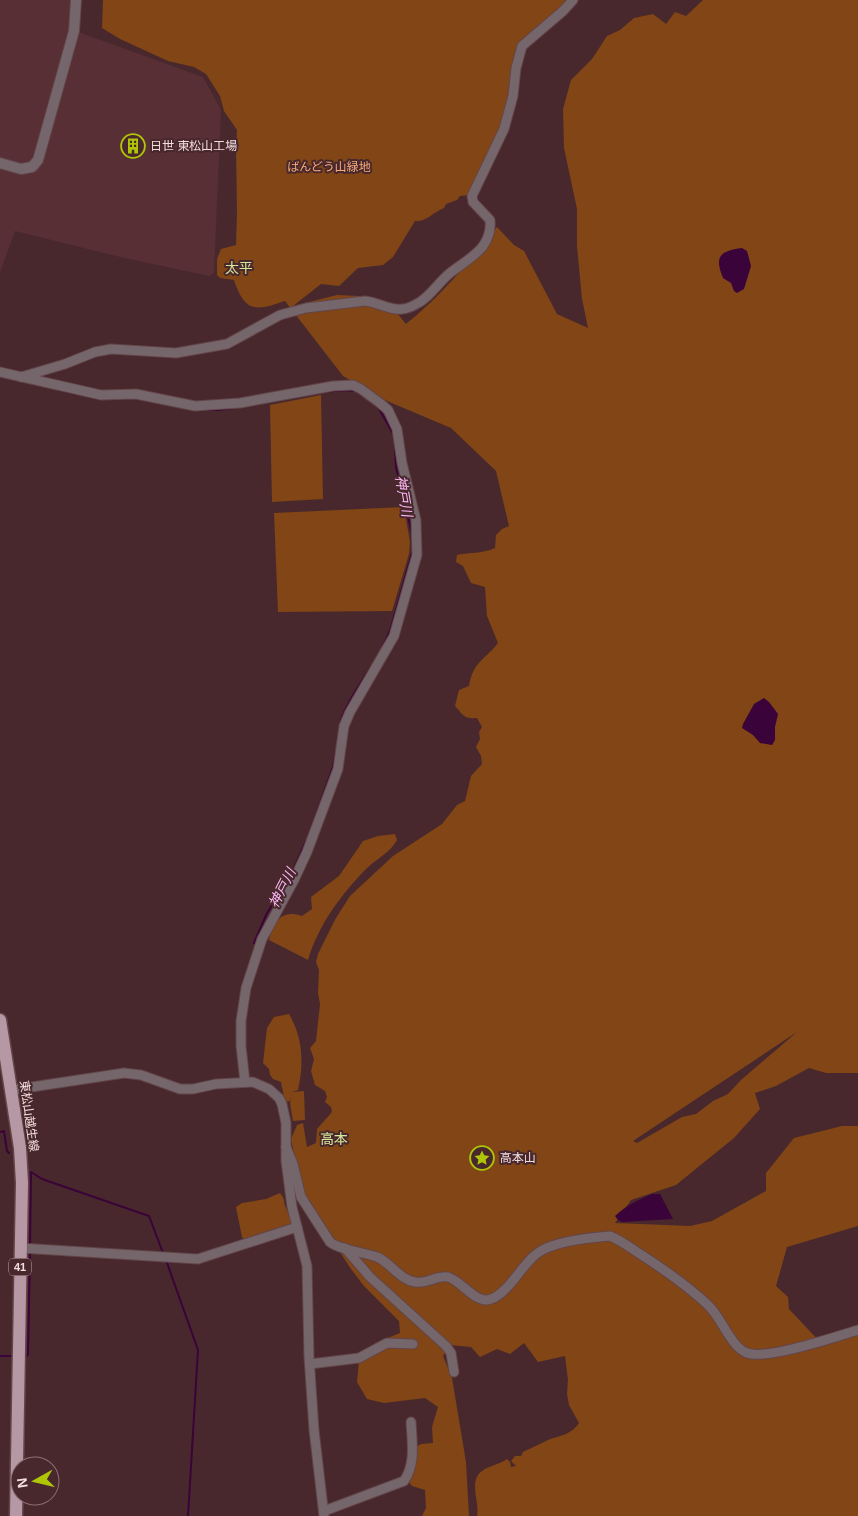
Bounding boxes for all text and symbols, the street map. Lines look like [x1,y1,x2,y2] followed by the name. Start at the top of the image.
[120,133,146,159] building icon: 日世 東松山工場
[150,139,237,153] place label: 日世 東松山工場
[287,160,371,174] park label: ばんどう山緑地
[225,260,253,276] district label: 太平
[392,474,416,520] water label: 神戸川
[265,864,300,910] water label: 神戸川
[17,1079,41,1153] street label: 東松山越生線
[320,1131,348,1147] district label: 高本
[469,1145,495,1171] place icon: 高本山
[500,1151,536,1165] place label: 高本山
[9,1258,31,1276] road number: 41
[10,1456,60,1506] north arrow
[13,1477,31,1489] text: N

